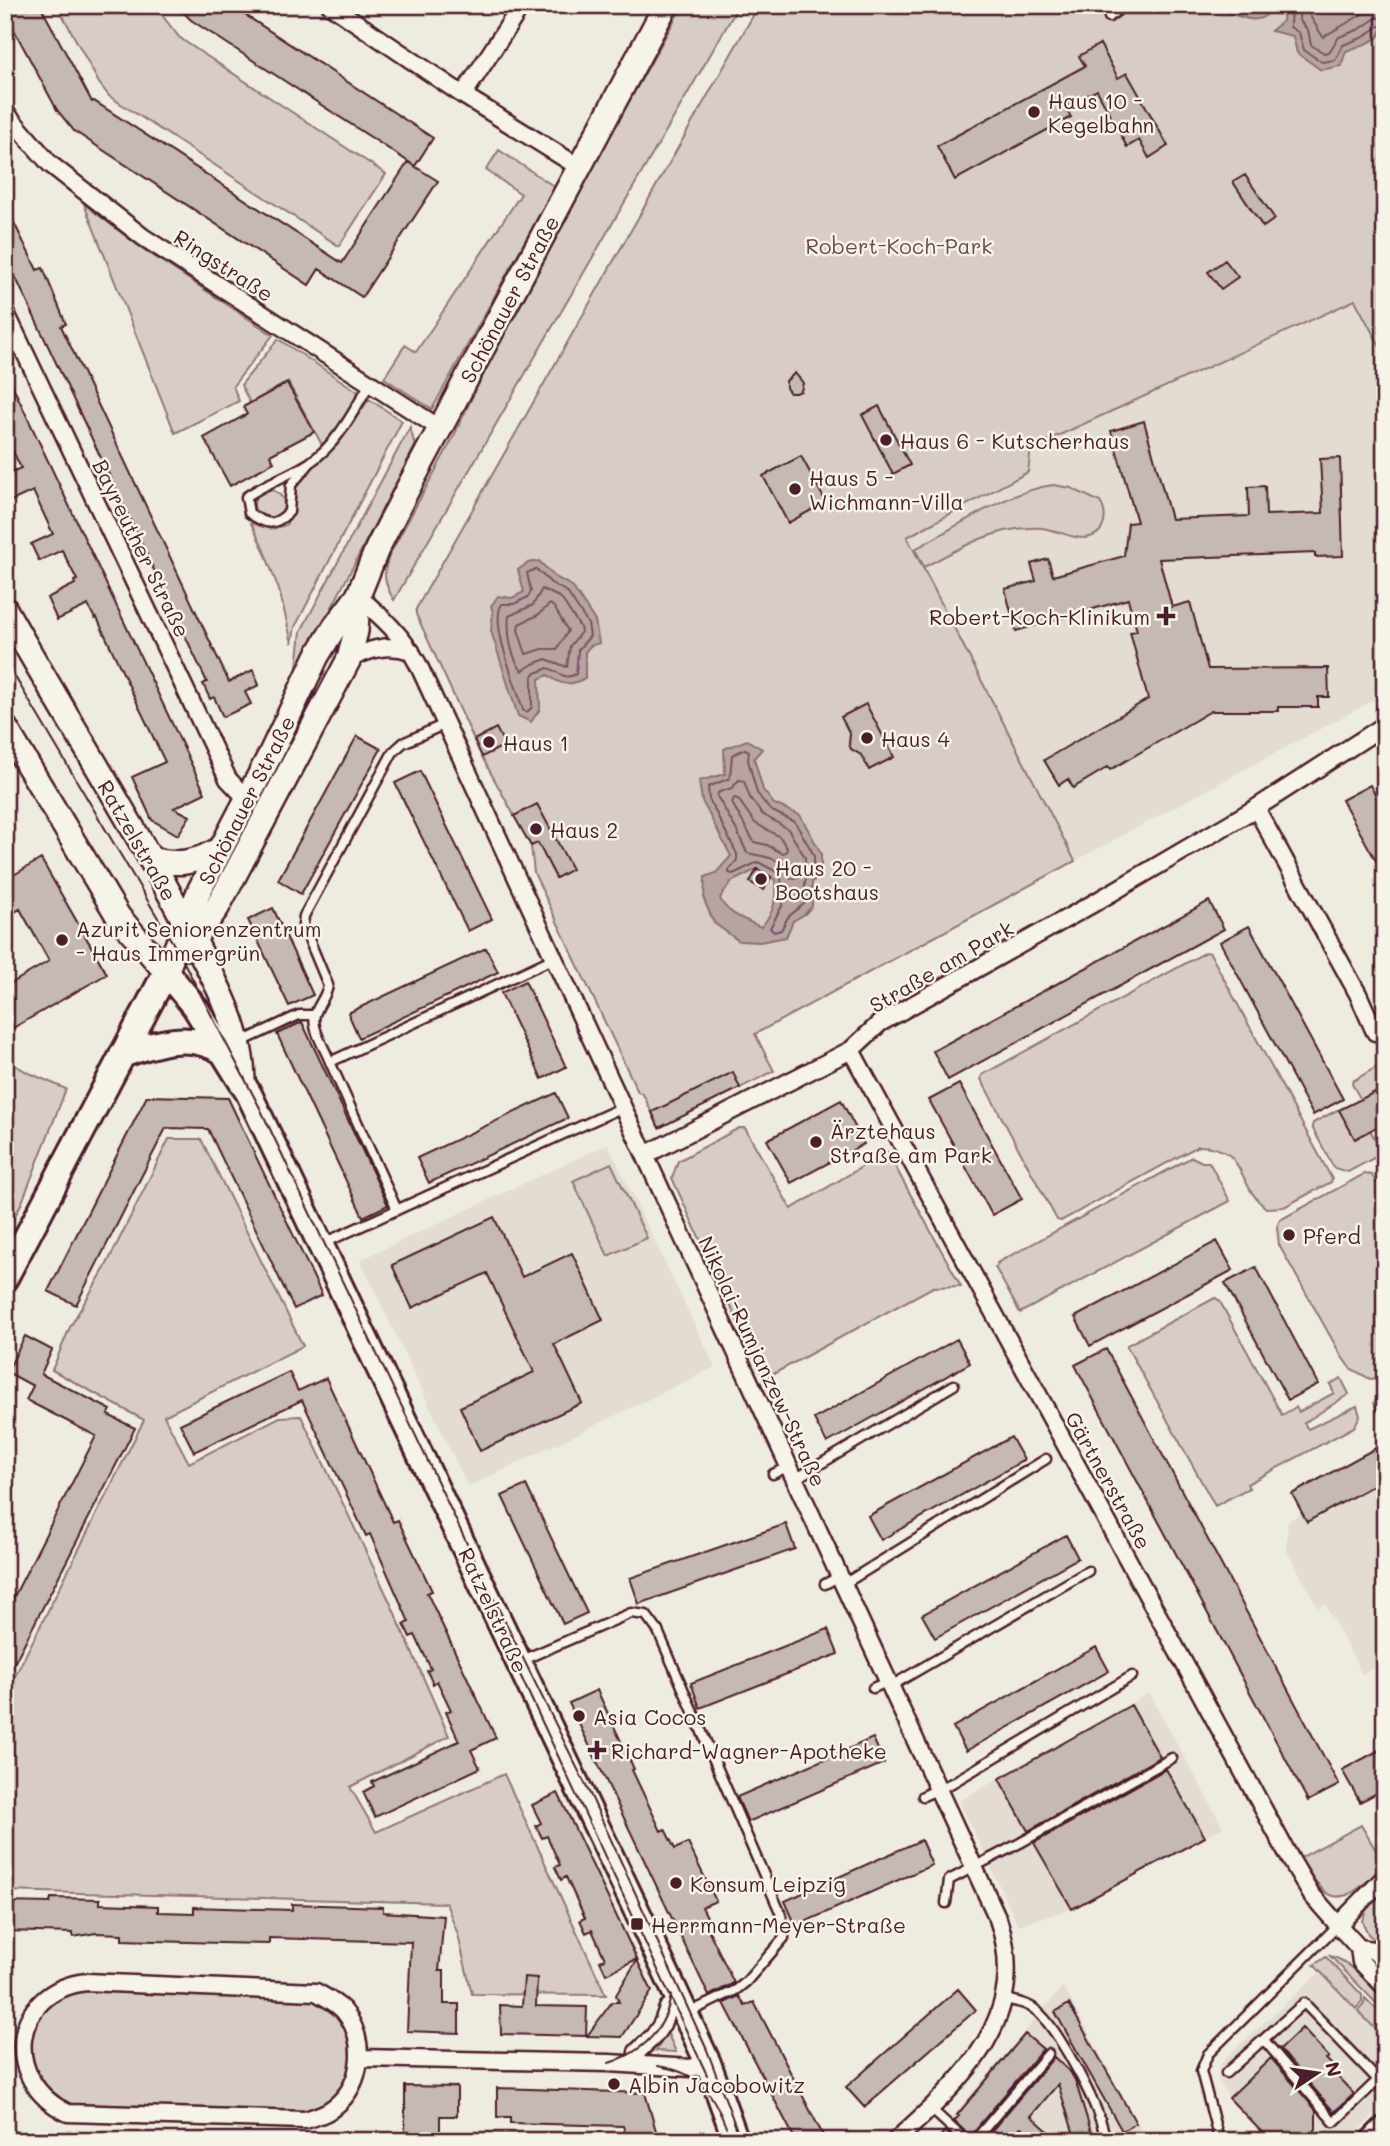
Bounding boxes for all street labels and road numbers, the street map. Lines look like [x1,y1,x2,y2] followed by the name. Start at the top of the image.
[453,211,565,387] street label: Schönauer Straße
[169,223,279,307] street label: Ringstraße
[87,455,197,641] street label: Bayreuther Straße
[192,711,300,889] street label: Schönauer Straße
[93,775,183,905] street label: Ratzelstraße
[864,914,1018,1018] street label: Straße am Park
[693,1231,833,1491] street label: Nikolai-Rumjanzew-Straße
[1060,1407,1158,1553] street label: Gärtnerstraße
[453,1543,535,1677] street label: Ratzelstraße

